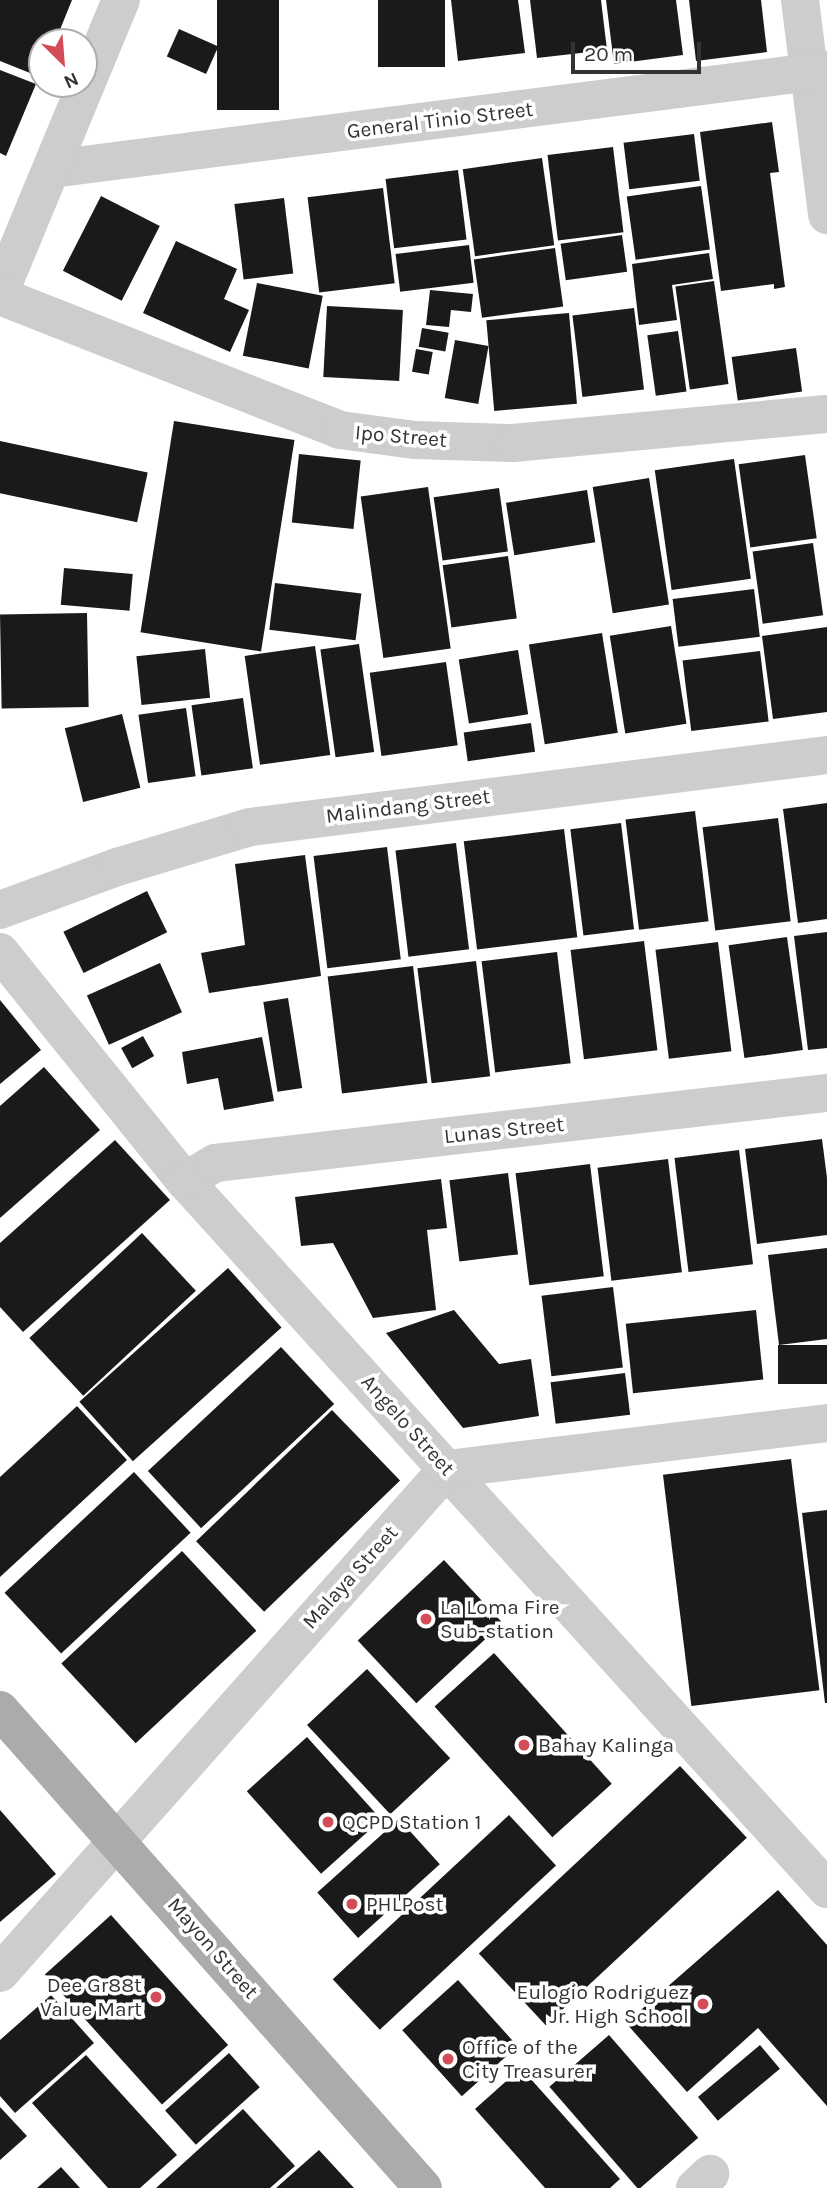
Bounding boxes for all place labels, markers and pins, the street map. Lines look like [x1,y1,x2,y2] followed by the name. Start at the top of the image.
[440,1594,559,1644] place label: La Loma Fire Sub-station
[418,1611,434,1627] marker: La Loma Fire Sub-station
[538,1732,674,1758] place label: Bahay Kalinga
[516,1737,532,1753] marker: Bahay Kalinga
[342,1809,481,1835] place label: QCPD Station 1
[320,1814,336,1830] marker: QCPD Station 1
[366,1891,444,1917] place label: PHLPost
[344,1896,360,1912] marker: PHLPost
[40,1972,142,2022] place label: Dee Gr88t Value Mart
[517,1979,689,2029] place label: Eulogio Rodriguez Jr. High School
[148,1989,164,2005] marker: Dee Gr88t Value Mart
[695,1996,711,2012] marker: Eulogio Rodriguez Jr. High School
[462,2034,592,2084] place label: Office of the City Treasurer
[440,2051,456,2067] marker: Office of the City Treasurer

